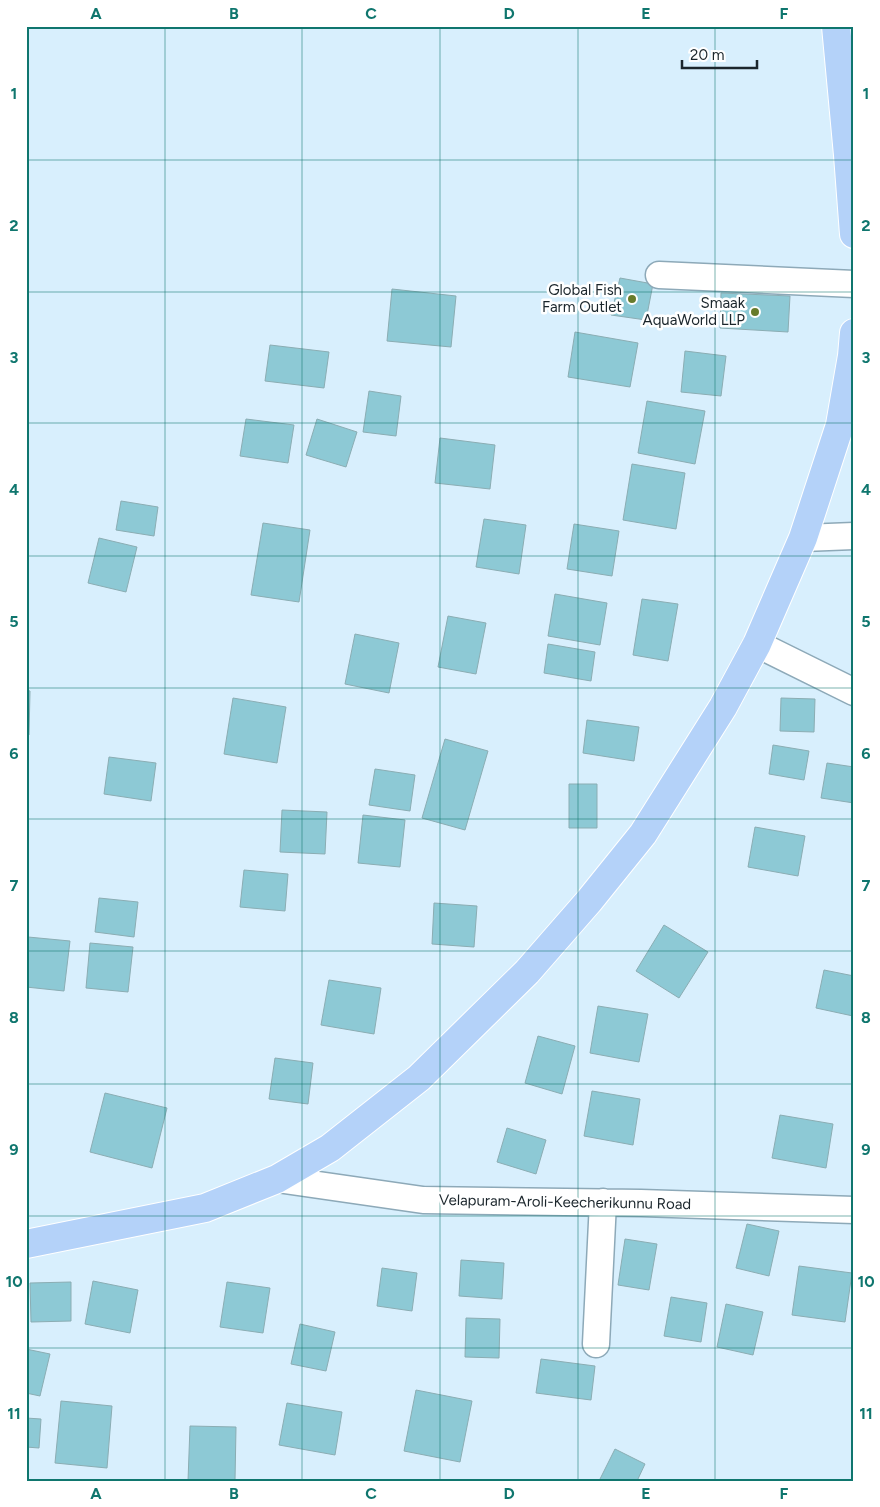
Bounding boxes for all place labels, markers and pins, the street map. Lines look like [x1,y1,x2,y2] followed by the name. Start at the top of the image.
[542,281,622,316] place label: Global Fish Farm Outlet
[626,293,638,305] marker: Global Fish Farm Outlet
[643,294,746,329] place label: Smaak AquaWorld LLP
[749,306,761,318] marker: Smaak AquaWorld LLP

